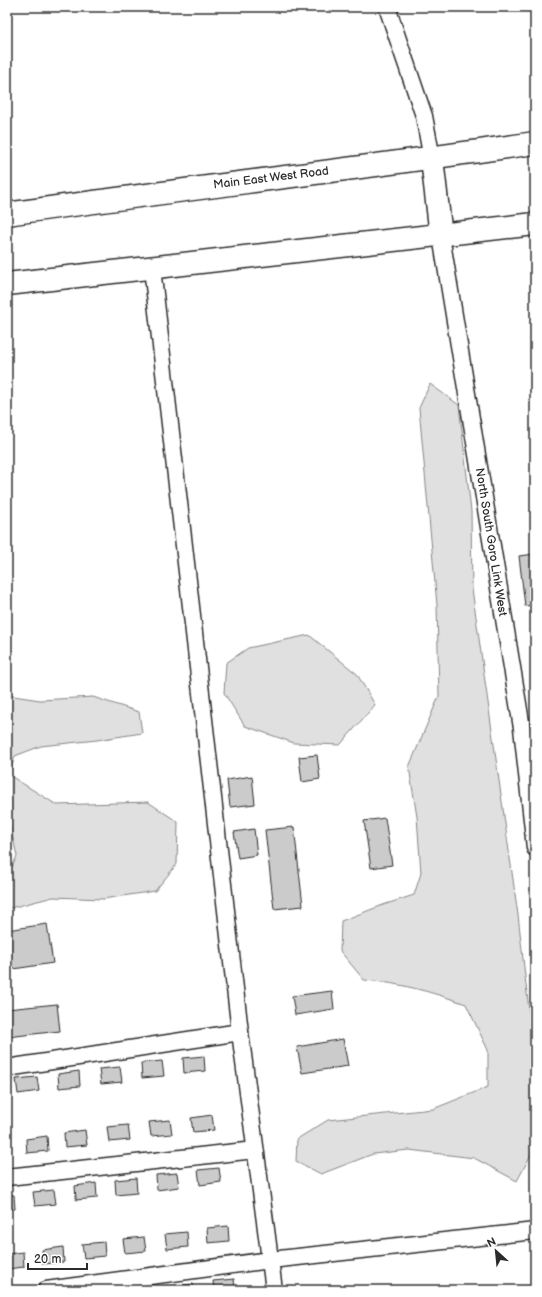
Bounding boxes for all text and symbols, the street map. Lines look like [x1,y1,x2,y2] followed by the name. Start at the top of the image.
[212,163,330,193] street label: Main East West Road
[472,467,510,618] street label: North South Goro Link West
[476,1231,516,1271] north arrow
[485,1235,498,1250] text: N
[28,1245,87,1271] scale bar
[34,1252,61,1267] text: 20 m

